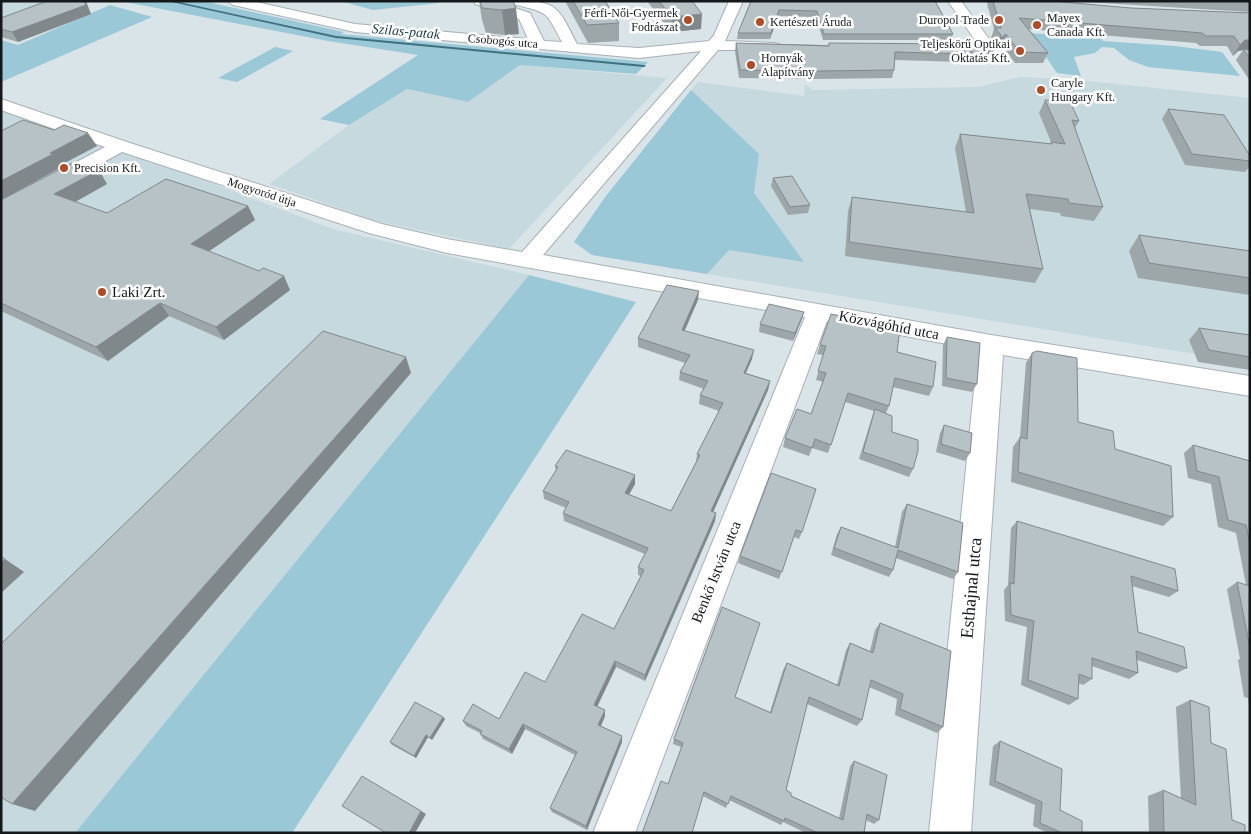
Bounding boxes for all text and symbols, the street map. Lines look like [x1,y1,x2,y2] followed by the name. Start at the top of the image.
[584,6,679,34] place label: Férfi-Női-Gyermek Fodrászat
[1047,11,1105,39] place label: Mayex Canada Kft.
[919,13,989,27] place label: Duropol Trade
[682,14,694,26] marker: Férfi-Női-Gyermek Fodrászat
[993,14,1005,26] marker: Duropol Trade
[770,15,852,29] place label: Kertészeti Áruda
[754,16,766,28] marker: Kertészeti Áruda
[1031,19,1043,31] marker: Mayex Canada Kft.
[371,21,441,42] water label: Szilas-patak
[467,31,539,51] street label: Csobogós utca
[921,37,1011,65] place label: Teljeskörű Optikai Oktatás Kft.
[1014,45,1026,57] marker: Teljeskörű Optikai Oktatás Kft.
[761,51,814,79] place label: Hornyák Alapítvány
[745,59,757,71] marker: Hornyák Alapítvány
[1051,76,1115,104] place label: Caryle Hungary Kft.
[1035,84,1047,96] marker: Caryle Hungary Kft.
[74,161,141,175] place label: Precision Kft.
[58,162,70,174] marker: Precision Kft.
[226,174,299,210] street label: Mogyoród útja
[112,284,165,300] place label: Laki Zrt.
[96,286,108,298] marker: Laki Zrt.
[837,307,941,343] street label: Közvágóhíd utca
[688,518,744,625] street label: Benkő István utca
[957,537,985,639] street label: Esthajnal utca

